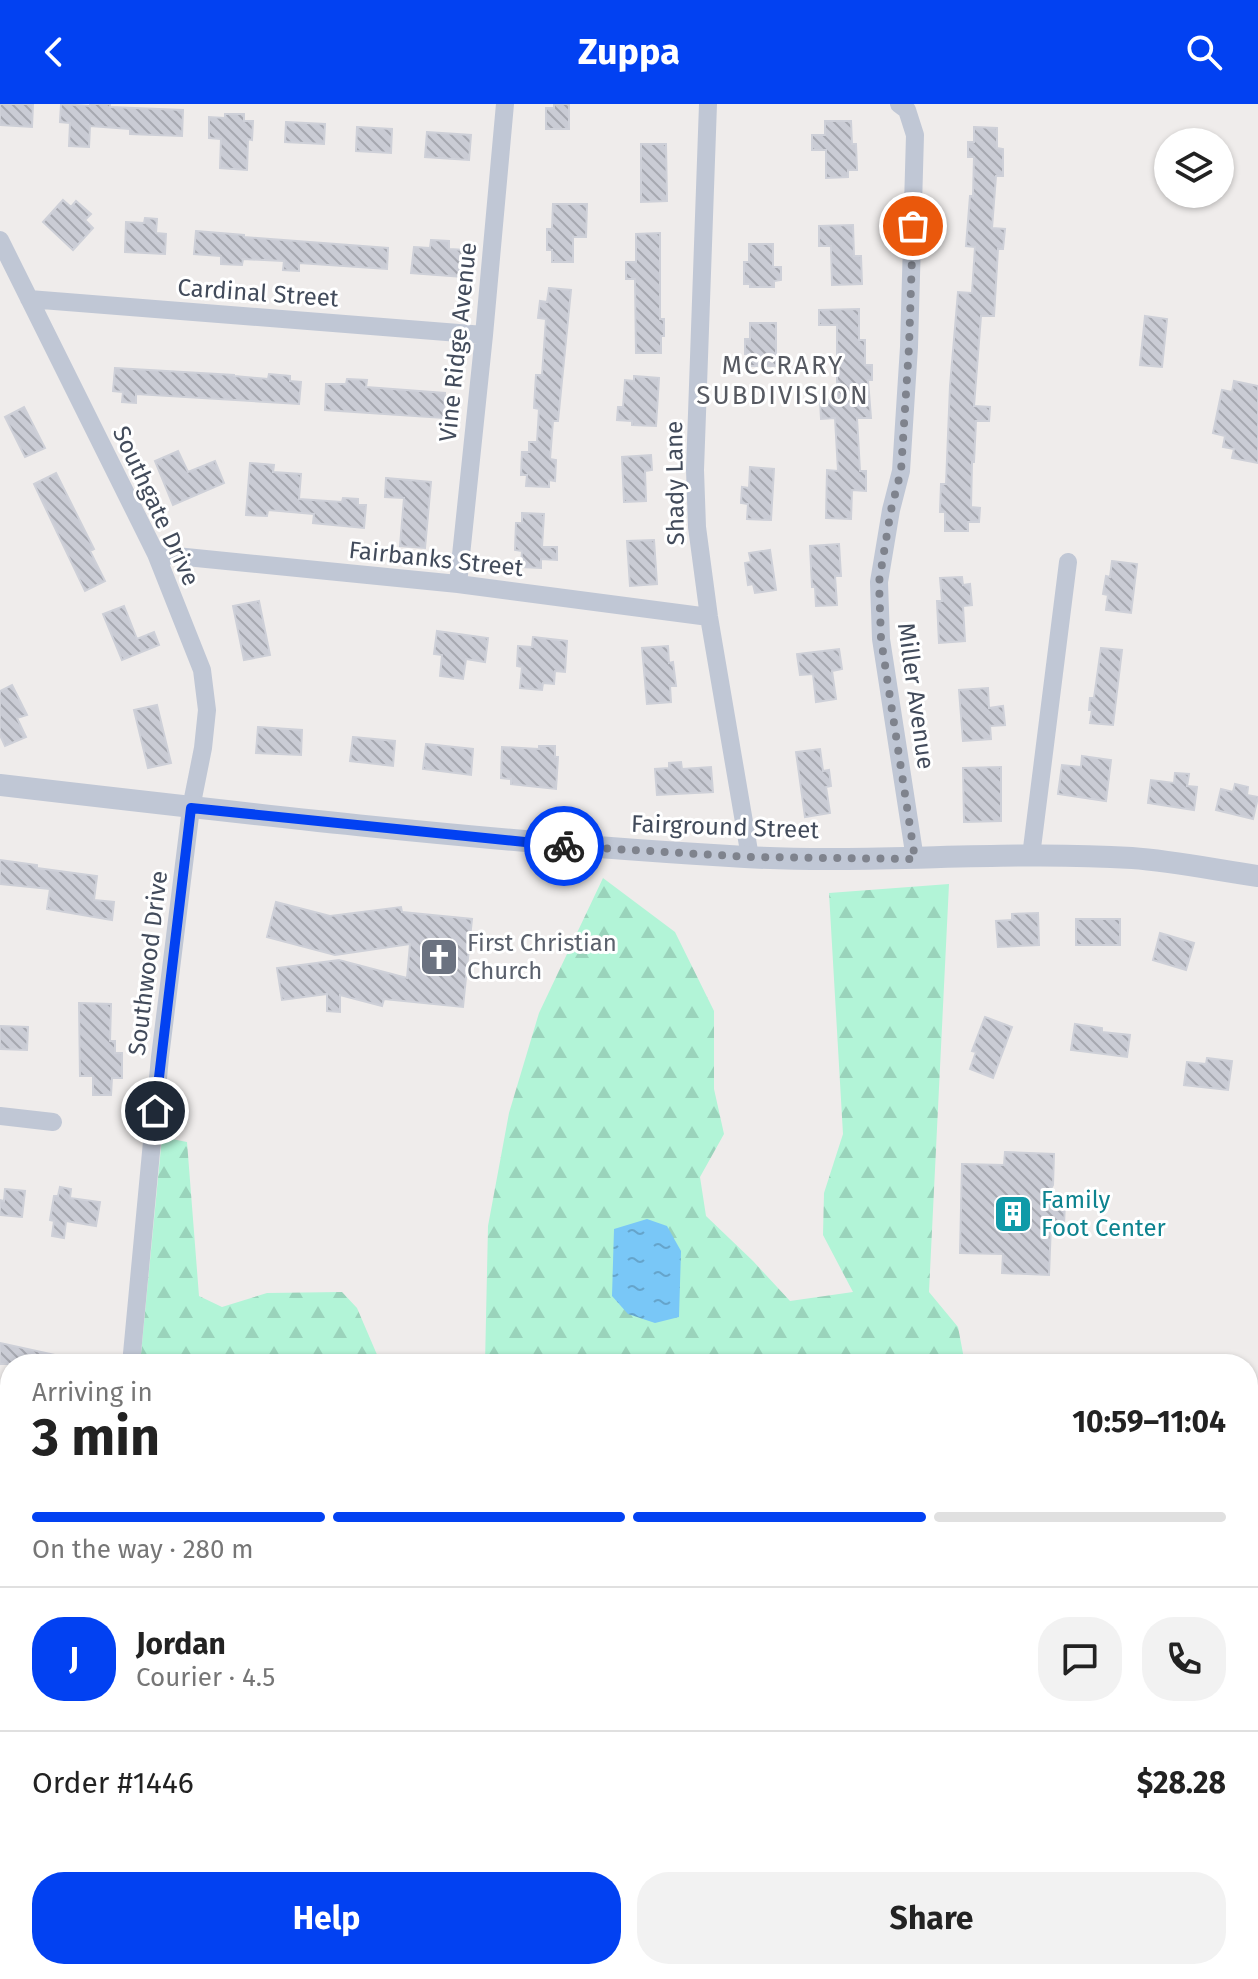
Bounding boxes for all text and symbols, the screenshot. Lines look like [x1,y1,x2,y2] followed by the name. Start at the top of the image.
[32,30,76,74] icon: back
[578,30,680,74] text: Zuppa
[1182,30,1226,74] icon: search
[1154,128,1234,208] map controls
[1154,128,1234,208] button: layers
[879,192,947,260] pin
[891,204,935,248] icon: bag
[434,241,482,443] street label: Vine Ridge Avenue
[177,273,340,313] street label: Cardinal Street
[696,350,870,411] district label: MCCRARY SUBDIVISION
[660,420,690,546] street label: Shady Lane
[107,422,205,590] street label: Southgate Drive
[347,536,525,582] street label: Fairbanks Street
[892,621,940,771] street label: Miller Avenue
[524,806,604,886] courier
[631,810,820,844] street label: Fairground Street
[542,824,586,868] icon: bike
[123,869,173,1057] street label: Southwood Drive
[467,929,617,985] place label: First Christian Church
[418,936,460,978] church icon: First Christian Church
[121,1077,189,1145] pin
[133,1089,177,1133] icon: home
[1041,1186,1166,1242] place label: Family Foot Center
[992,1193,1034,1235] building icon: Family Foot Center
[32,1377,153,1408] text: Arriving in
[1072,1404,1226,1440] text: 10:59–11:04
[32,1406,160,1469] text: 3 min
[32,1534,254,1565] text: On the way · 280 m
[1038,1617,1122,1701] button: chat
[1142,1617,1226,1701] button: phone
[136,1626,226,1662] text: Jordan
[69,1641,79,1677] text: J
[136,1662,275,1693] text: Courier · 4.5
[32,1765,194,1801] text: Order #1446
[1137,1765,1226,1801] text: $28.28
[32,1872,621,1964] button: Help
[637,1872,1226,1964] button: Share

